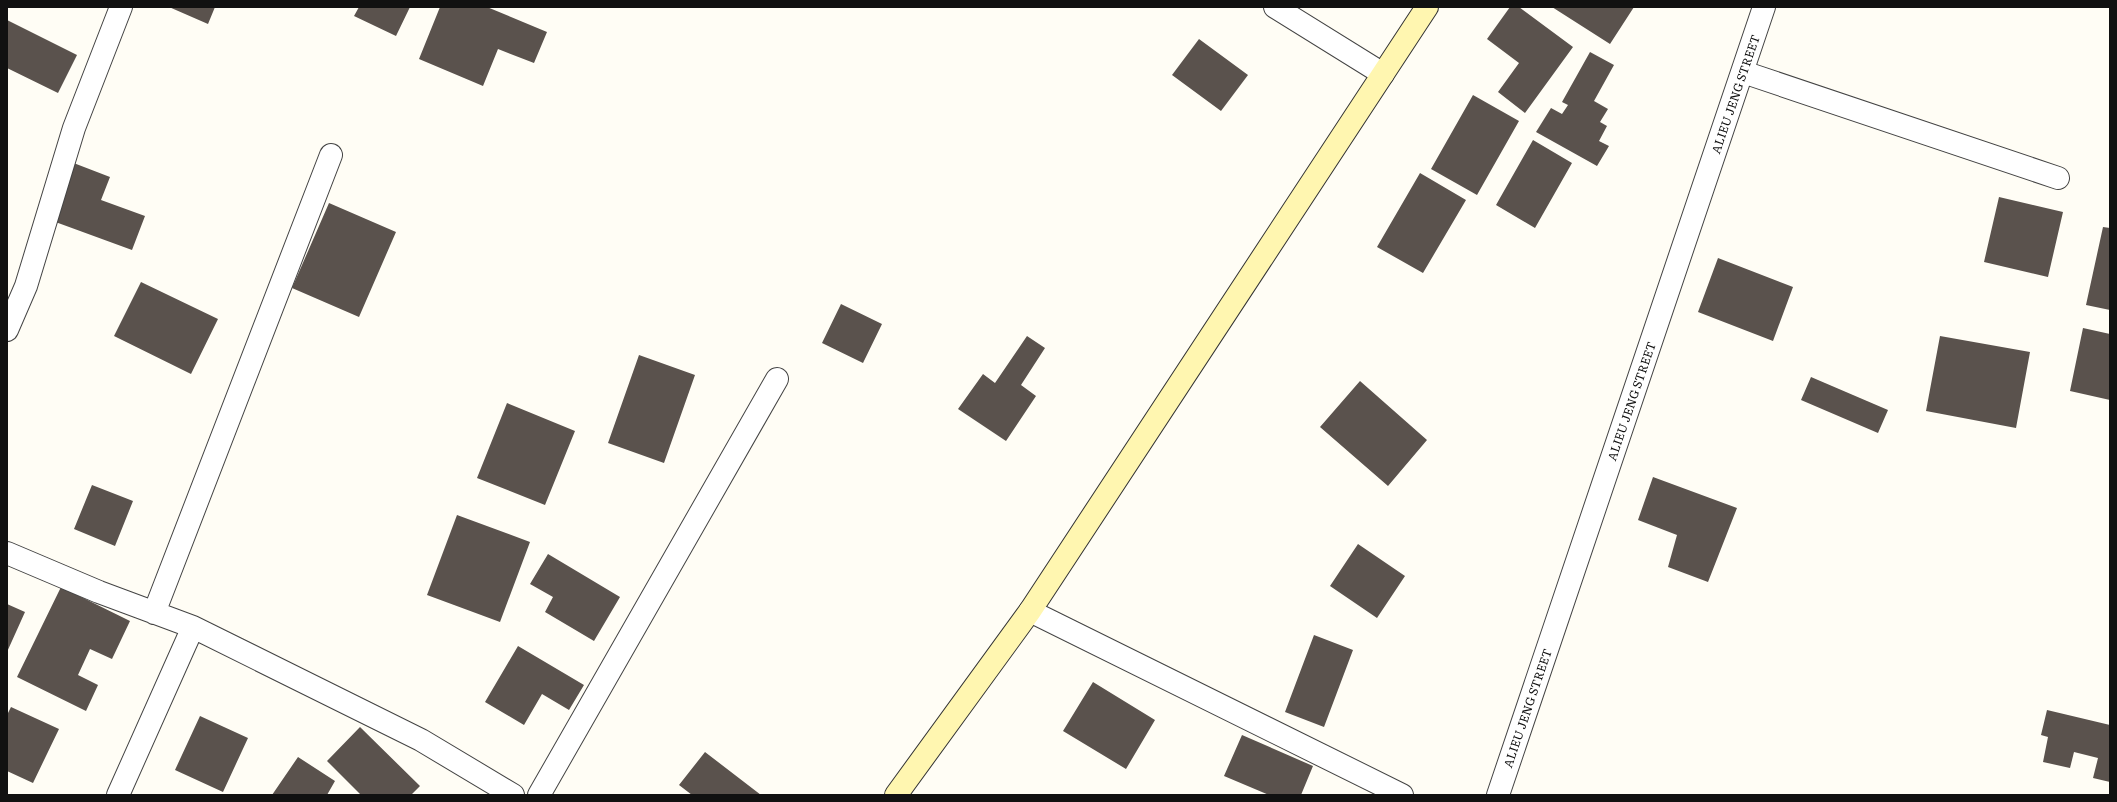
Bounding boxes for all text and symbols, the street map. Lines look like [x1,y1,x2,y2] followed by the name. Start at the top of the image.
[1706,32,1764,156] street label: ALIEU JENG STREET
[1602,339,1660,463] street label: ALIEU JENG STREET
[1498,646,1556,770] street label: ALIEU JENG STREET

